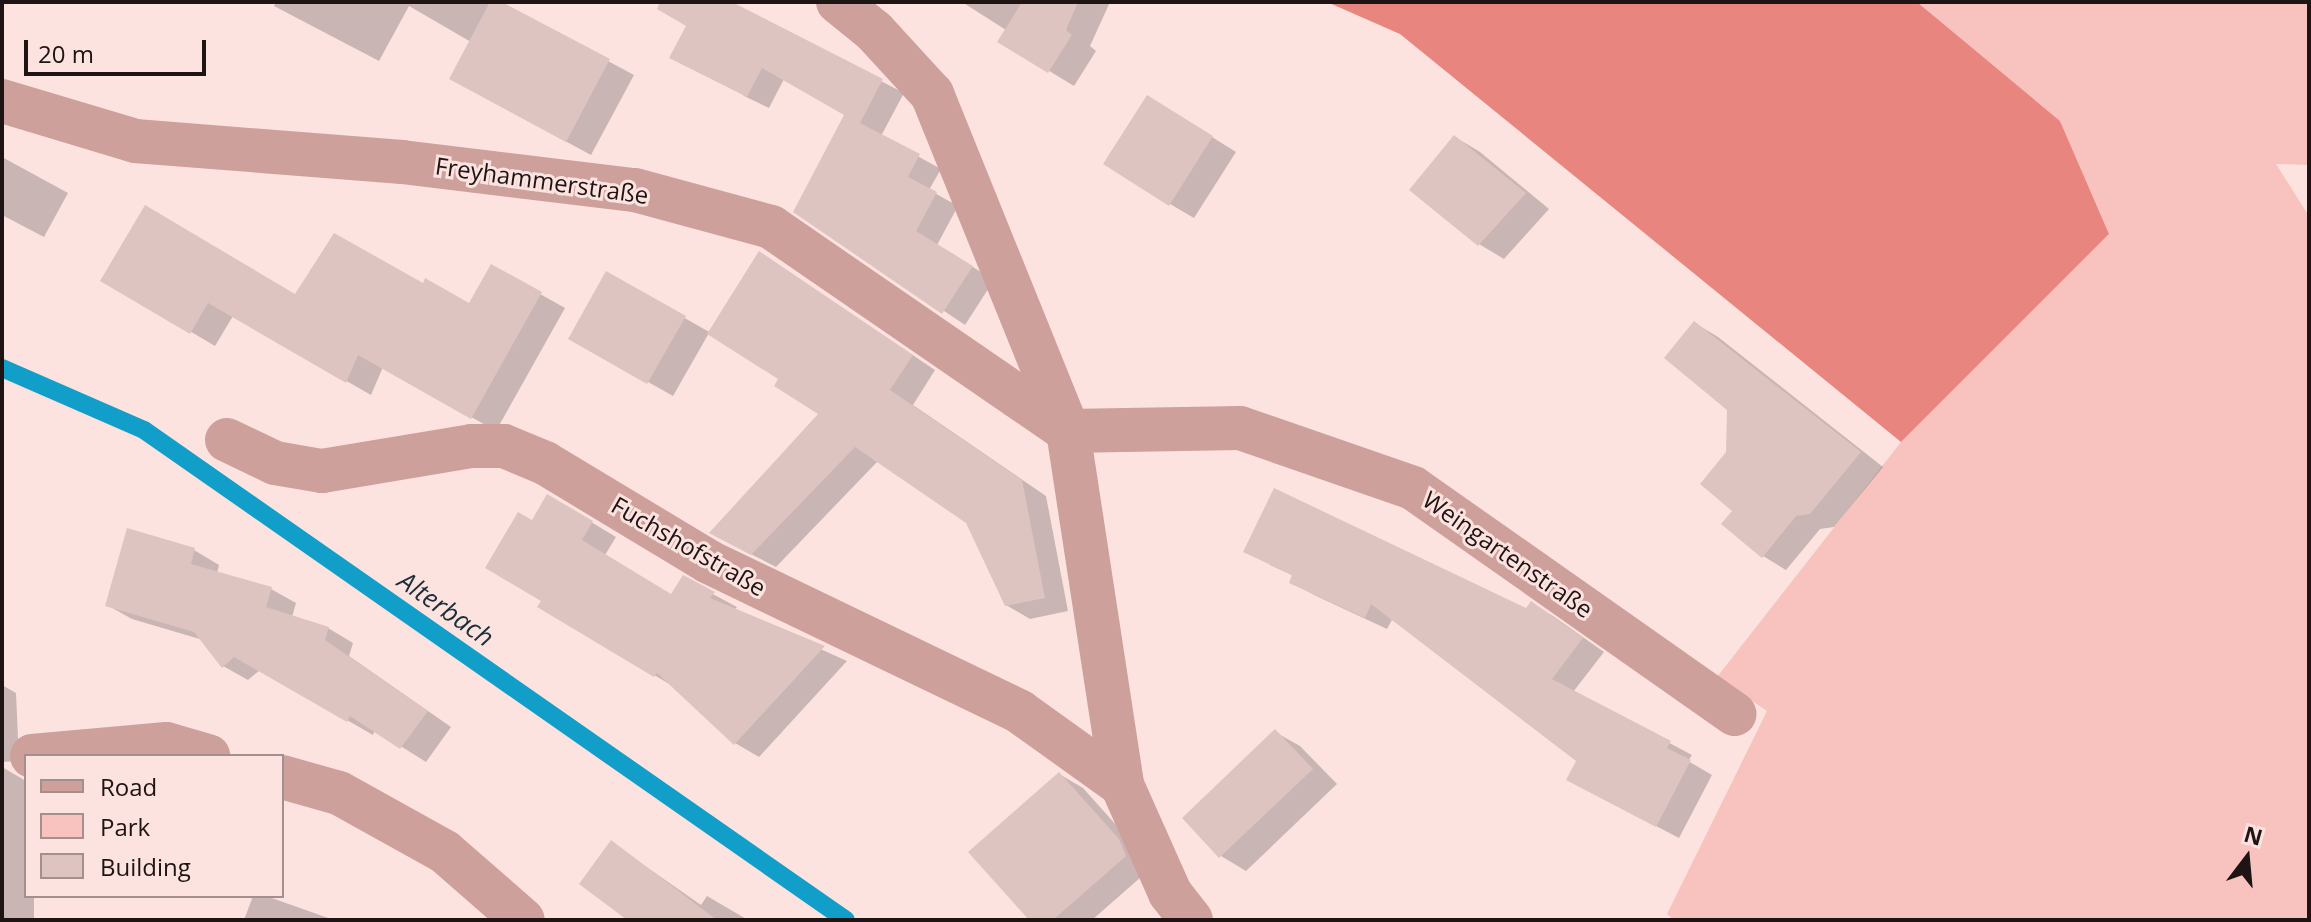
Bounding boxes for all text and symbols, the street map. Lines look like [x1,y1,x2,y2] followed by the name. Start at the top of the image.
[28,24,210,74] scale bar
[38,37,94,70] text: 20 m
[434,151,650,209] street label: Freyhammerstraße
[1417,485,1599,623] street label: Weingartenstraße
[607,490,771,602] street label: Fuchshofstraße
[392,565,500,653] water label: Alterbach
[24,754,284,898] legend
[100,770,157,803] text: Road
[100,810,150,843] text: Park
[2207,818,2287,898] north arrow
[2241,818,2266,852] text: N
[100,850,191,883] text: Building

